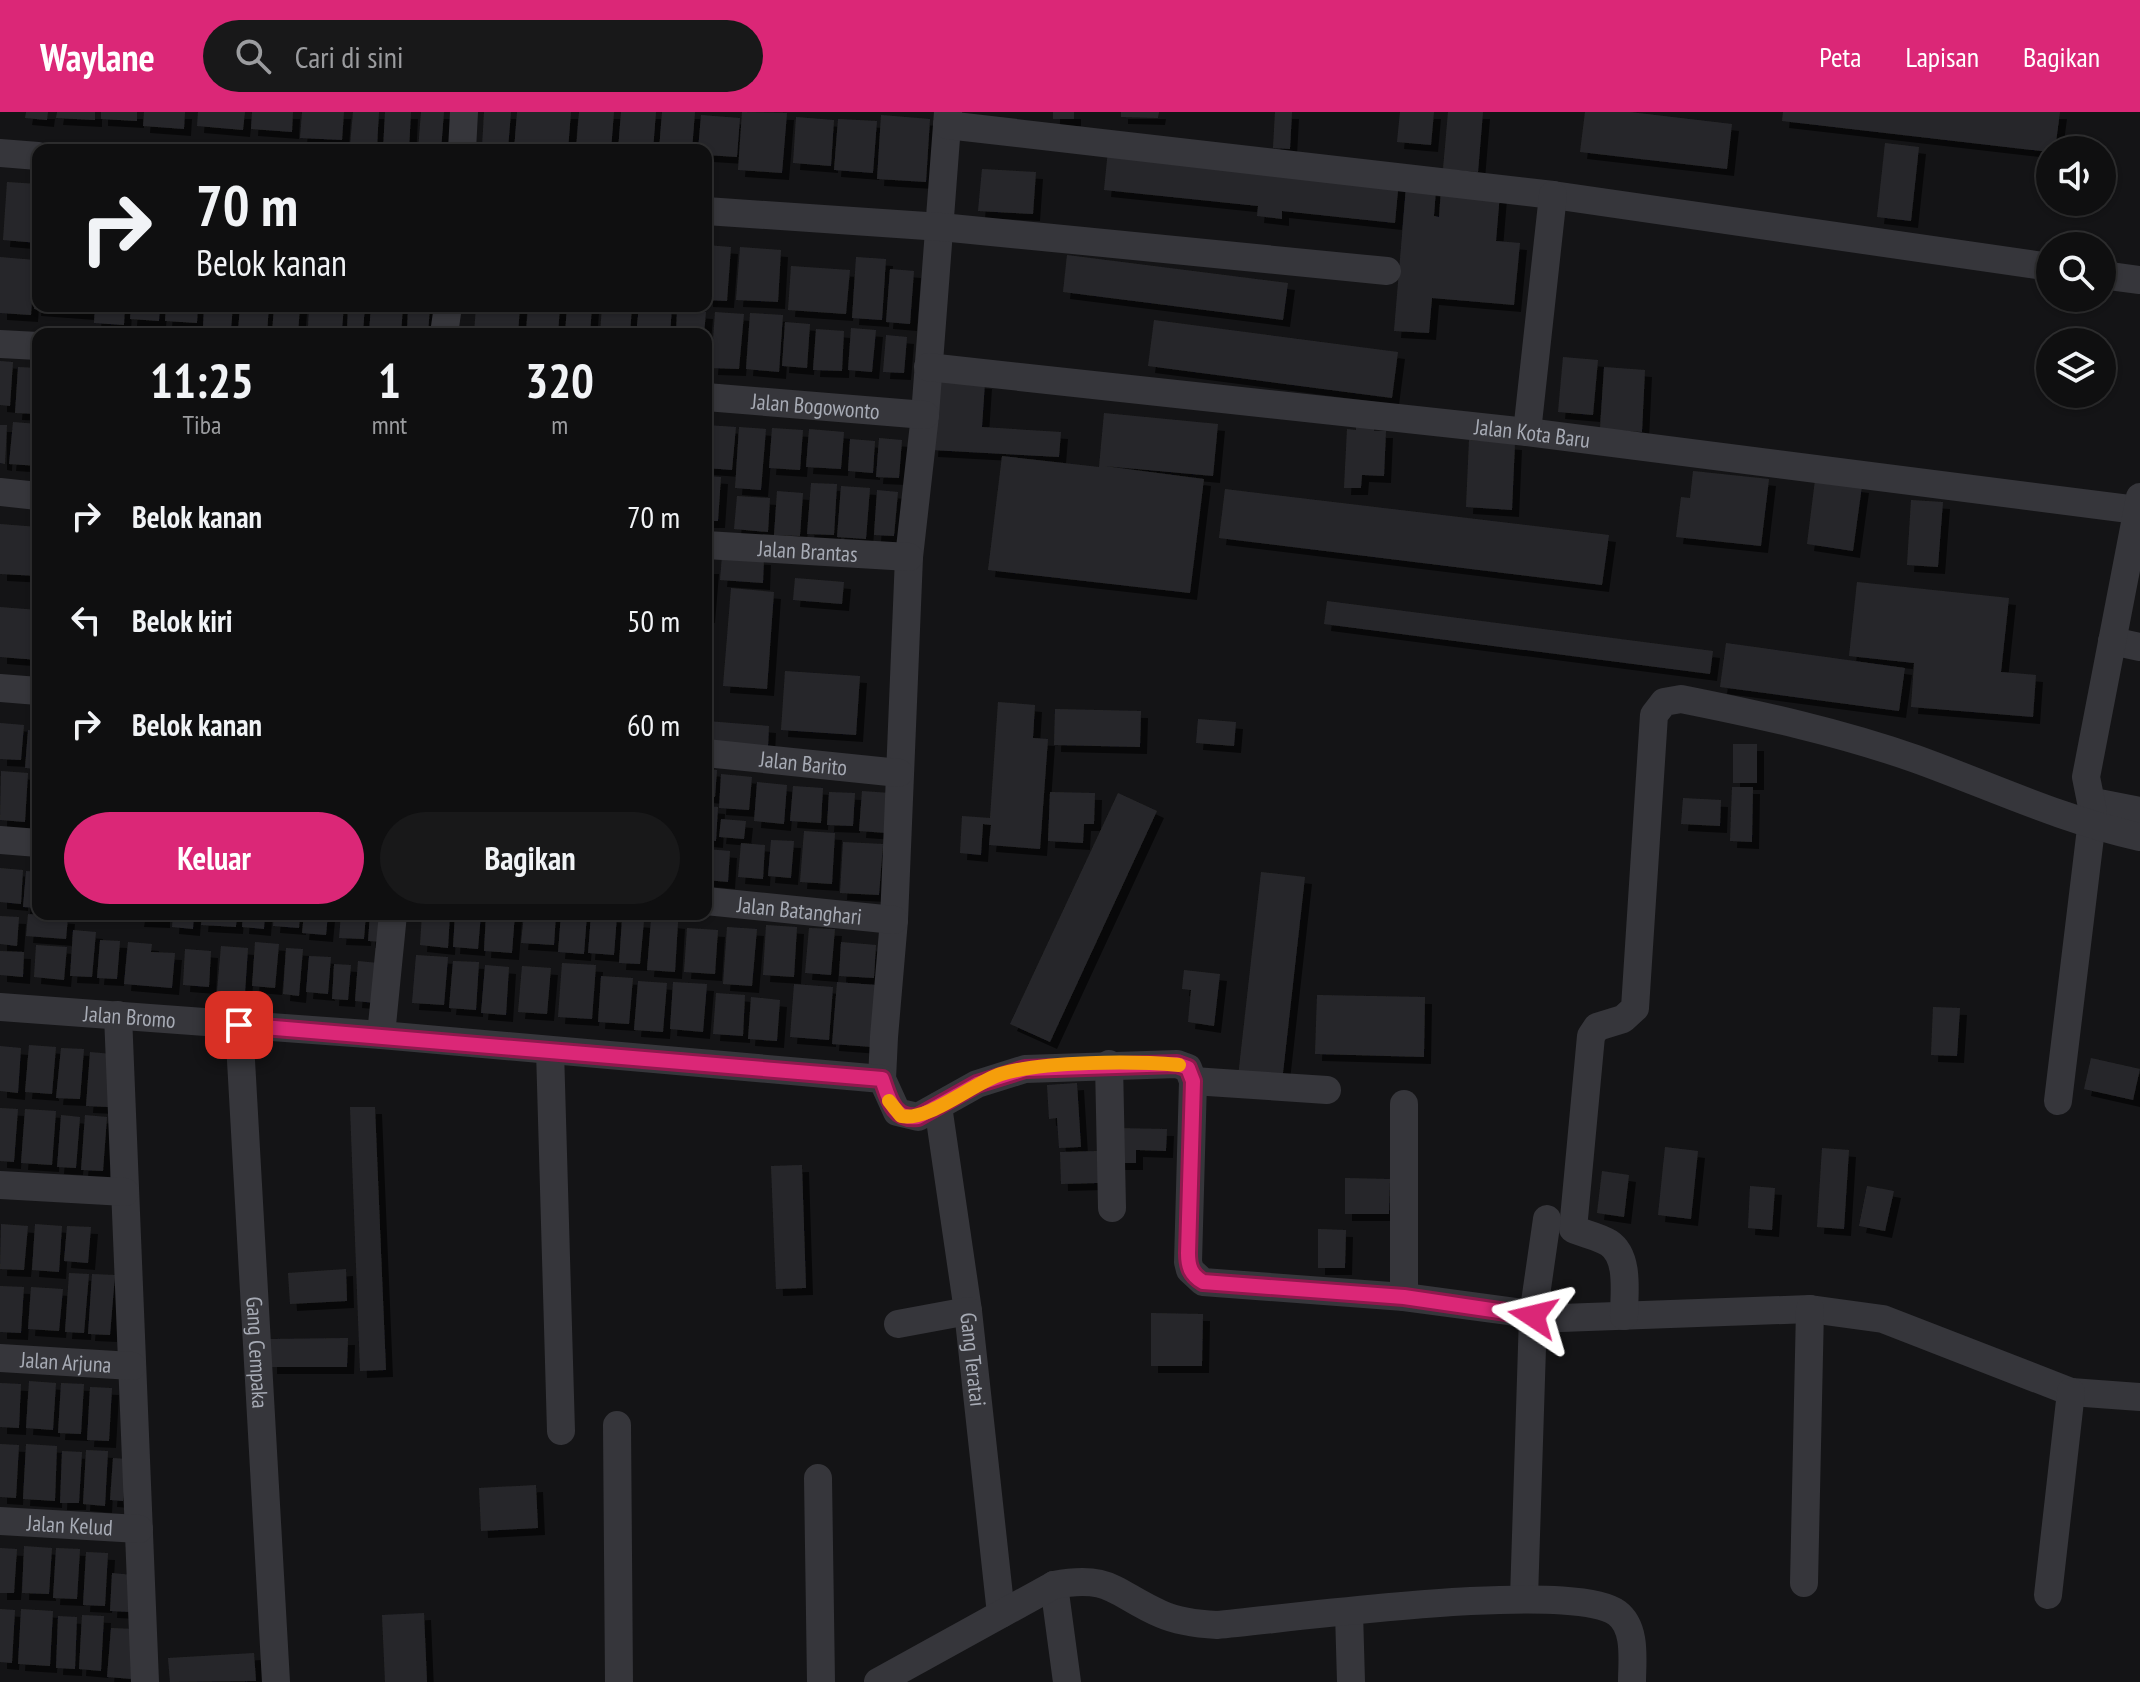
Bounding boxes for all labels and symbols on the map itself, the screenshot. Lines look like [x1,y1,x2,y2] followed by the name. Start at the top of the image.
[749,387,881,425] street label: Jalan Bogowonto
[1472,412,1592,454] street label: Jalan Kota Baru
[756,534,858,568] street label: Jalan Brantas
[757,745,849,782] street label: Jalan Barito
[735,890,863,931] street label: Jalan Batanghari
[205,991,273,1059] pin
[82,999,177,1034] street label: Jalan Bromo
[1491,1274,1575,1358] position arrow
[240,1296,275,1409] street label: Gang Cempaka
[954,1311,992,1408] street label: Gang Teratai
[19,1345,112,1379] street label: Jalan Arjuna
[25,1509,113,1541] street label: Jalan Kelud

